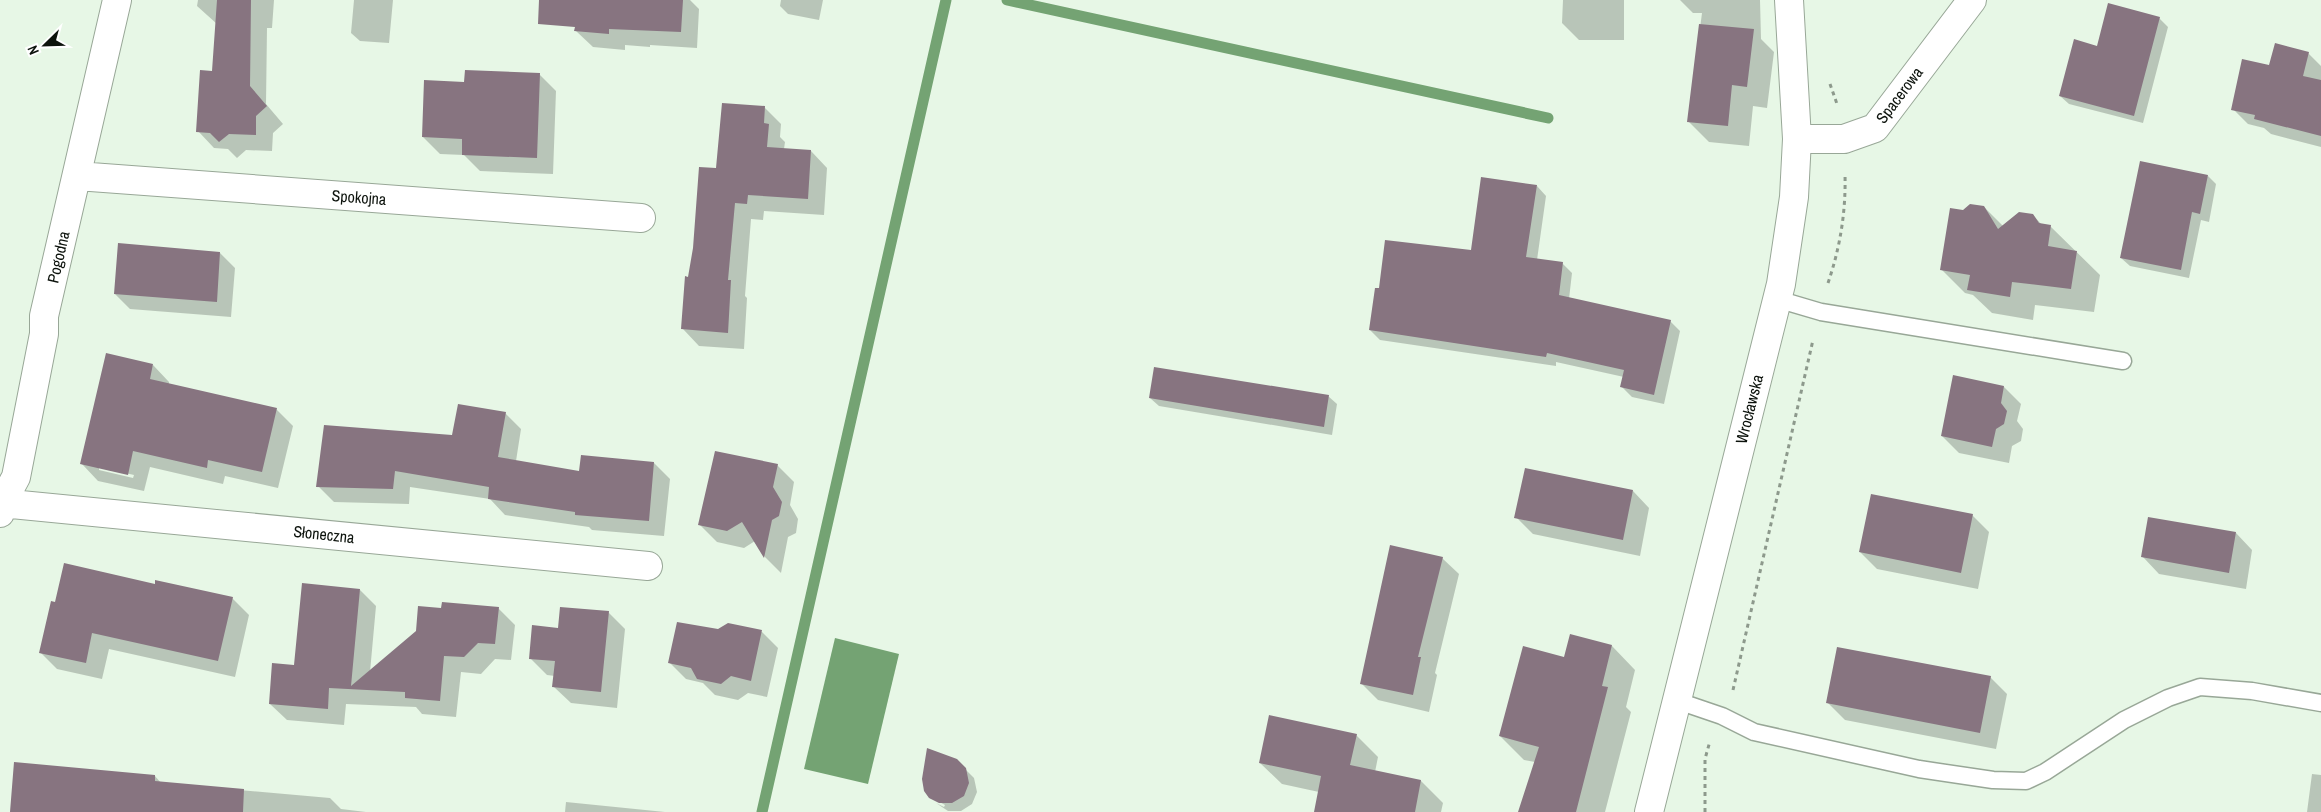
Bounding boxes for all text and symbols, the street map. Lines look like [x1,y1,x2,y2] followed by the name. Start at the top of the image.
[20,20,70,70] north arrow
[23,43,43,57] text: N
[1870,62,1928,128] street label: Spacerowa
[331,184,388,210] street label: Spokojna
[41,228,75,285] street label: Pogodna
[1730,371,1768,446] street label: Wrocławska
[292,520,356,548] street label: Słoneczna

